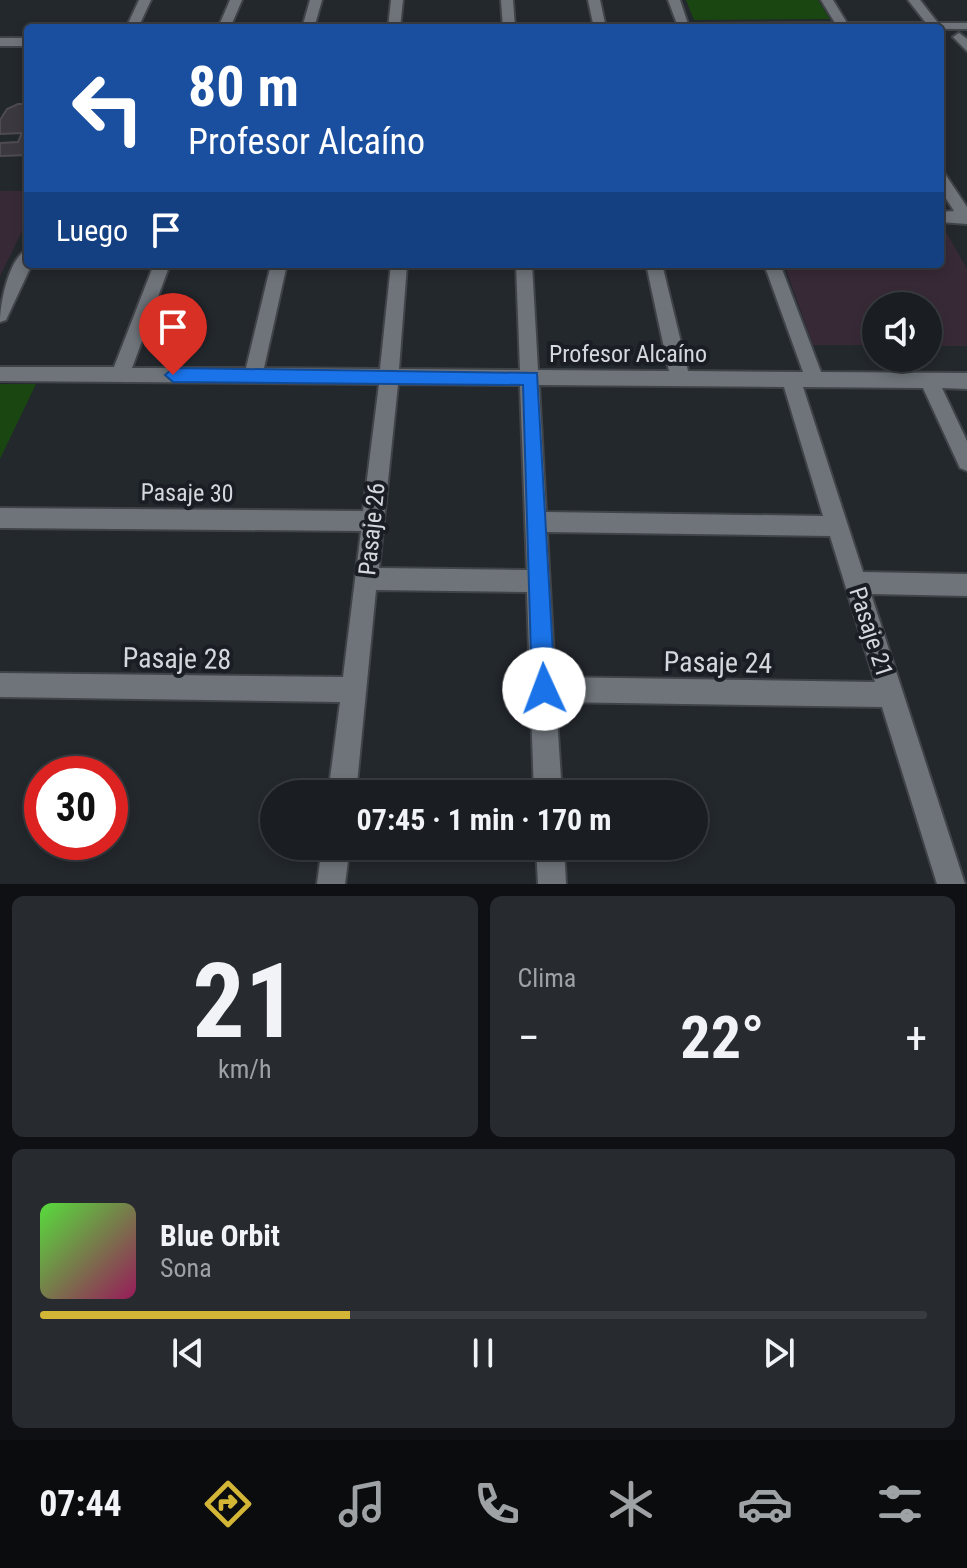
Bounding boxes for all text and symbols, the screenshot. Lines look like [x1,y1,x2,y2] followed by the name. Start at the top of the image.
[188,54,299,120] text: 80 m
[56,56,160,160] icon: left
[188,121,425,163] text: Profesor Alcaíno
[144,208,188,252] icon: arrive
[56,213,128,248] text: Luego
[862,292,942,372] map controls
[862,292,942,372] button: sound
[139,293,207,375] pin
[151,305,195,349] icon: arrive
[549,340,707,368] street label: Profesor Alcaíno
[140,478,234,508] street label: Pasaje 30
[353,481,391,577] street label: Pasaje 26
[843,583,899,681] street label: Pasaje 21
[122,641,231,676] street label: Pasaje 28
[663,645,772,680] street label: Pasaje 24
[502,647,586,731] position arrow
[24,756,128,860] speed limit sign: 30
[357,802,611,837] text: 07:45 · 1 min · 170 m
[192,941,297,1062] text: 21
[518,963,576,993] text: Clima
[680,1002,764,1073] text: 22°
[518,1012,540,1064] text: −
[905,1012,927,1064] text: +
[218,1054,272,1084] text: km/h
[160,1218,280,1253] text: Blue Orbit
[160,1253,212,1283] text: Sona
[166,1331,210,1375] icon: previous
[461,1331,505,1375] icon: pause
[757,1331,801,1375] icon: next
[200,1476,256,1532] icon: directions
[334,1476,390,1532] icon: music
[469,1476,525,1532] icon: phone
[603,1476,659,1532] icon: climate
[737,1476,793,1532] icon: car
[872,1476,928,1532] icon: filters
[39,1483,122,1525] text: 07:44

